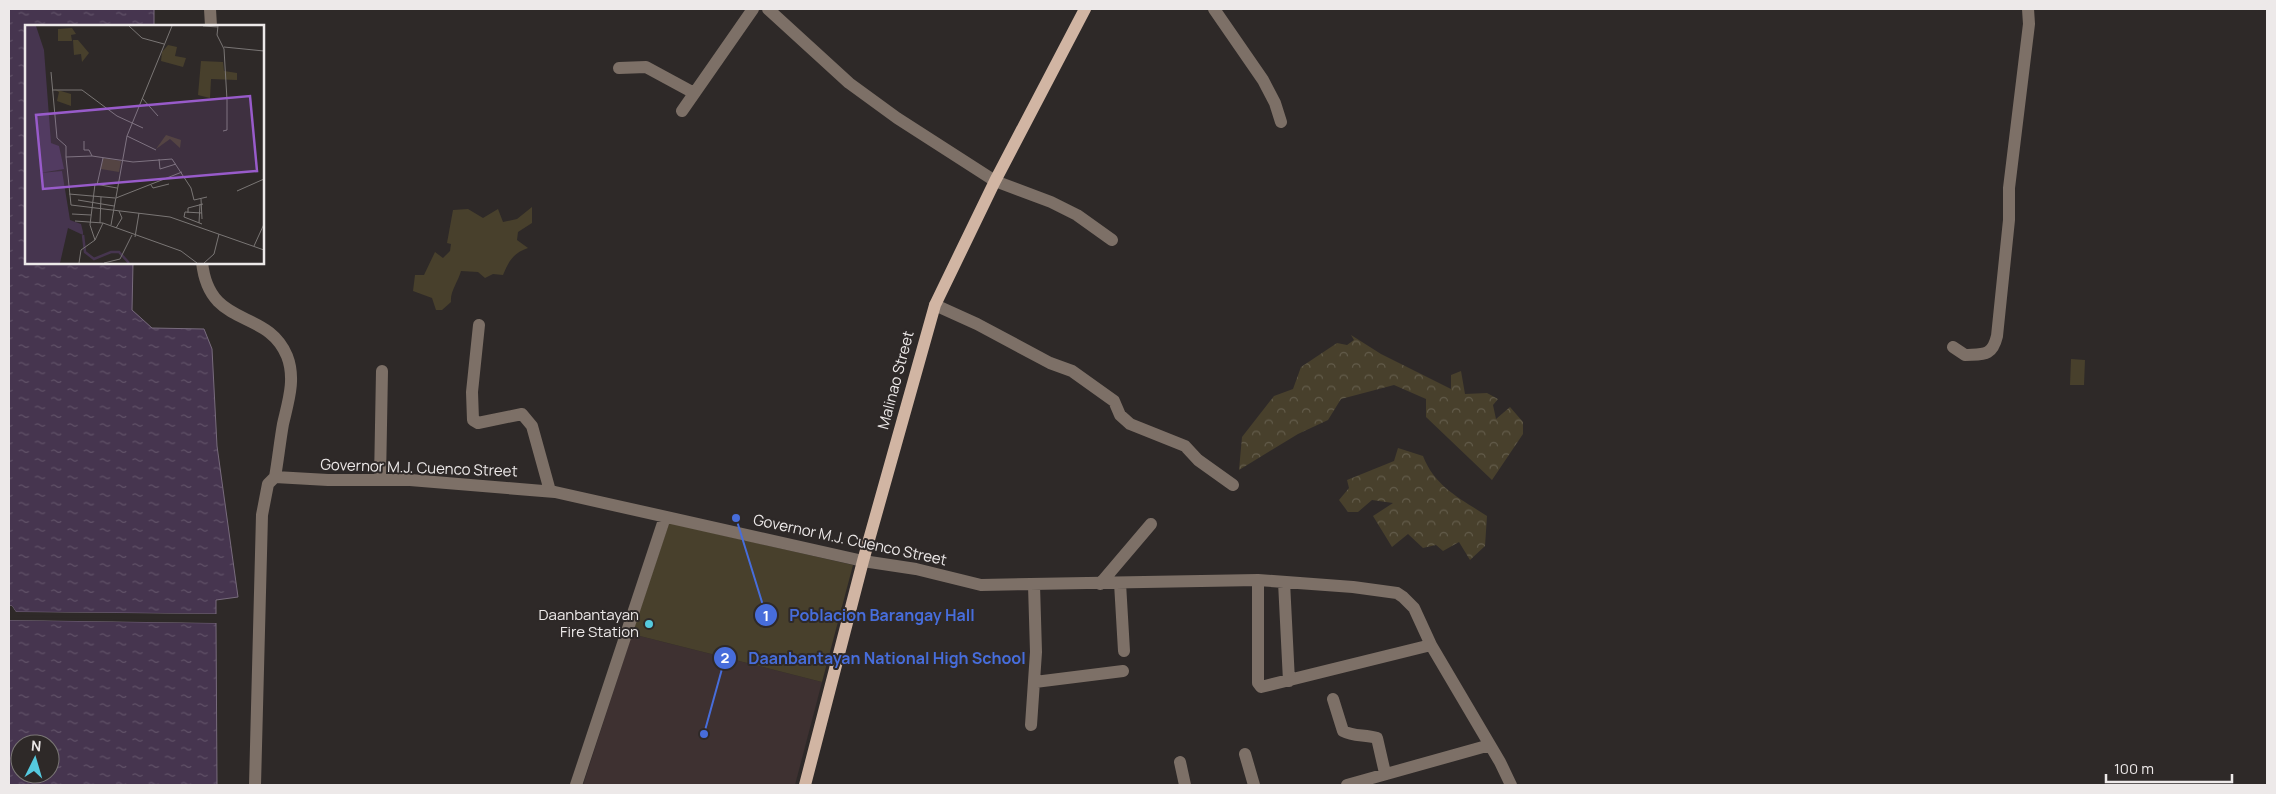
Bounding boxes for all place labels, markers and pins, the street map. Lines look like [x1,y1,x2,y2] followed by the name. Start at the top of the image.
[754,600,984,631] callout: Poblacion Barangay Hall
[538,604,639,642] place label: Daanbantayan Fire Station
[643,618,655,630] marker: Daanbantayan Fire Station
[713,643,1035,674] callout: Daanbantayan National High School

